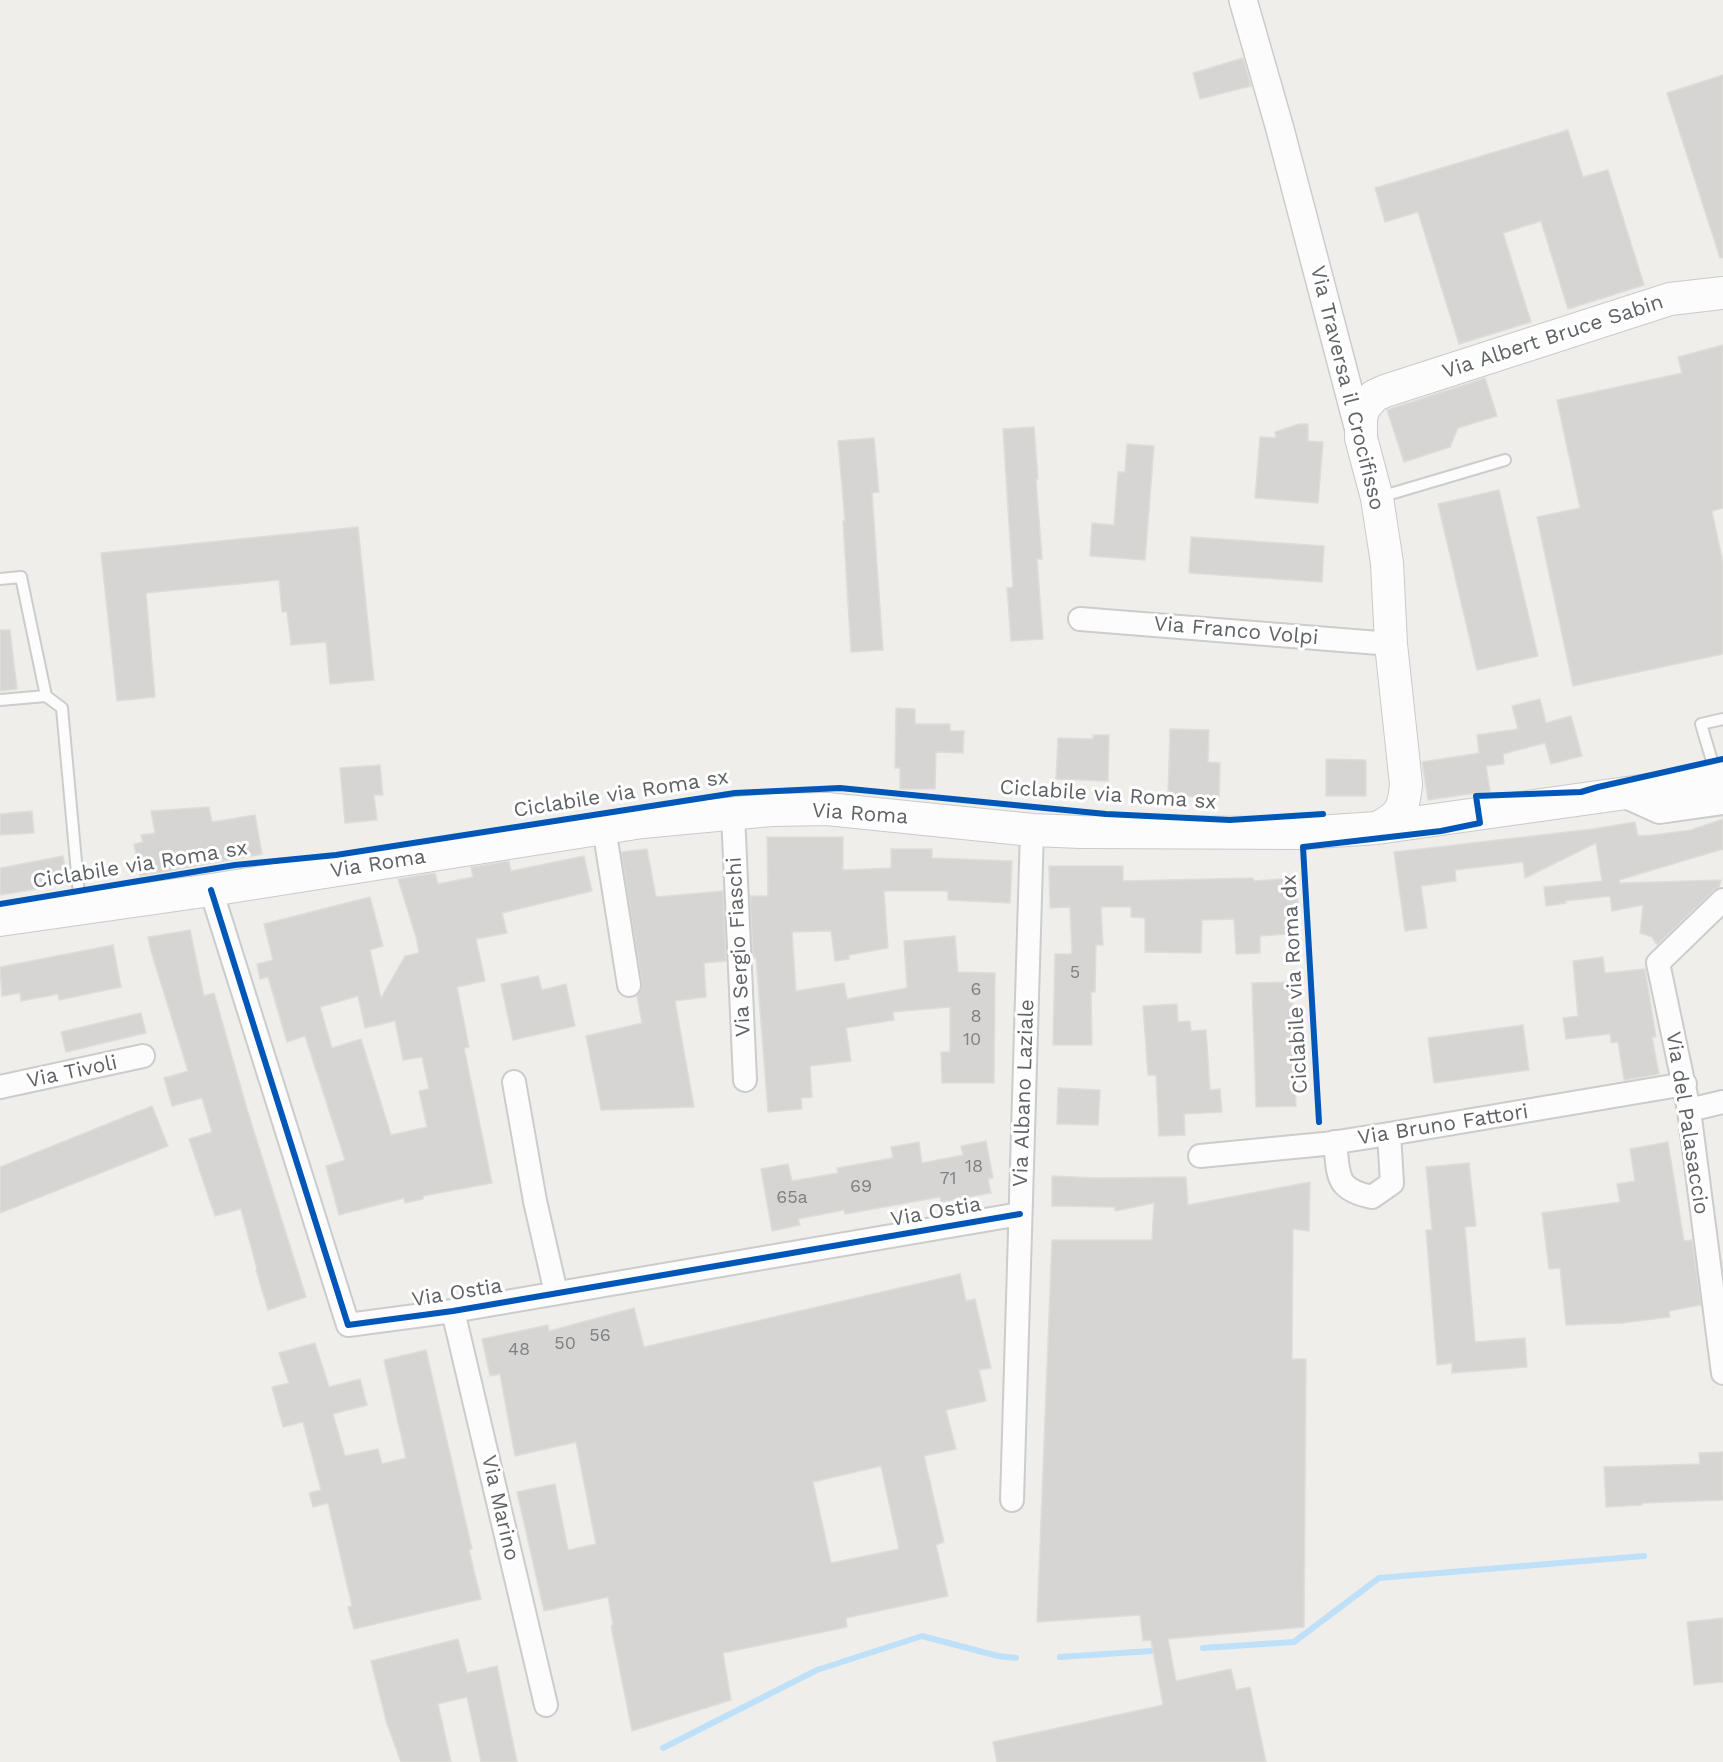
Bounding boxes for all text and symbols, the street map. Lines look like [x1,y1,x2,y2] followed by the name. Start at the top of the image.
[1304,263,1390,513] street label: Via Traversa il Crocifisso
[1439,289,1667,385] street label: Via Albert Bruce Sabin
[1153,611,1319,651] street label: Via Franco Volpi
[512,765,730,823] street label: Ciclabile via Roma sx
[999,775,1217,815] street label: Ciclabile via Roma sx
[811,798,909,830] street label: Via Roma
[31,836,249,894] street label: Ciclabile via Roma sx
[328,844,428,884] street label: Via Roma
[722,856,756,1038] street label: Via Sergio Fiaschi
[1277,874,1313,1094] street label: Ciclabile via Roma dx
[1070,962,1080,984] house number: 5
[971,979,981,1001] house number: 6
[1008,999,1040,1187] street label: Via Albano Laziale
[970,1006,982,1028] house number: 8
[963,1029,981,1051] house number: 10
[1660,1030,1714,1216] street label: Via del Palasaccio
[25,1050,119,1094] street label: Via Tivoli
[1356,1099,1530,1151] street label: Via Bruno Fattori
[965,1156,983,1178] house number: 18
[939,1168,957,1190] house number: 71
[850,1176,872,1198] house number: 69
[776,1187,808,1209] house number: 65a
[889,1192,983,1232] street label: Via Ostia
[410,1273,504,1313] street label: Via Ostia
[589,1325,611,1347] house number: 56
[554,1333,576,1355] house number: 50
[508,1339,530,1361] house number: 48
[476,1453,524,1563] street label: Via Marino

